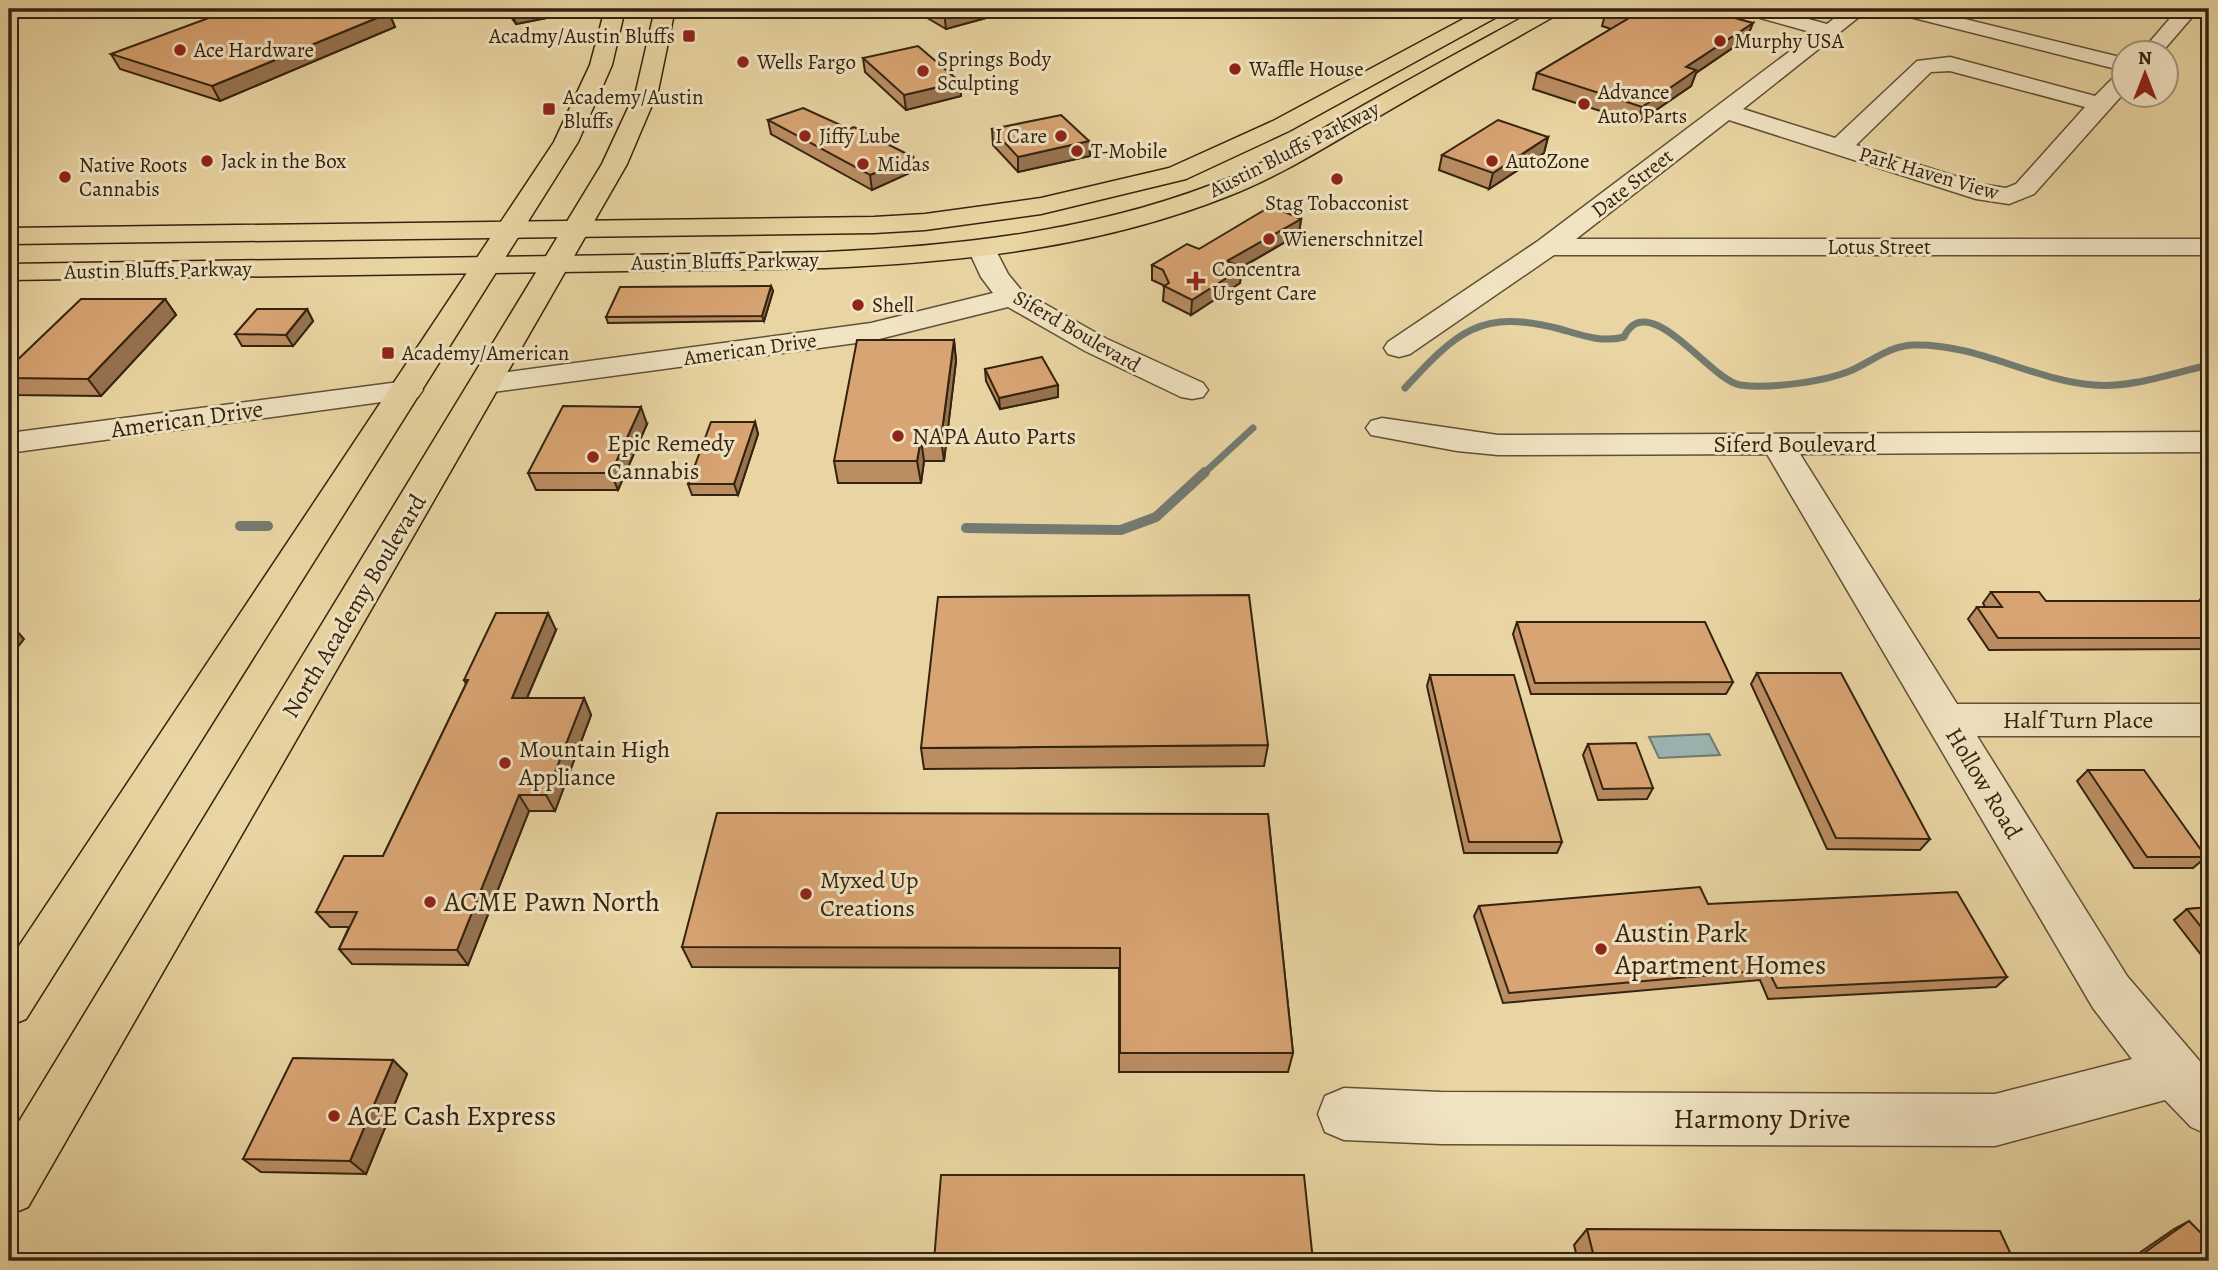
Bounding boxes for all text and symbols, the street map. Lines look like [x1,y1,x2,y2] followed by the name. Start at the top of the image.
[488,22,675,50] place label: Acadmy/Austin Bluffs
[1734,27,1845,55] place label: Murphy USA
[681,28,697,44] marker: Acadmy/Austin Bluffs
[1712,33,1728,49] marker: Murphy USA
[193,36,314,64] place label: Ace Hardware
[2110,38,2180,108] north arrow
[172,42,188,58] marker: Ace Hardware
[937,45,1052,97] place label: Springs Body Sculpting
[2138,45,2152,71] text: N
[756,48,856,76] place label: Wells Fargo
[735,54,751,70] marker: Wells Fargo
[1248,55,1364,83] place label: Waffle House
[1227,61,1243,77] marker: Waffle House
[915,63,931,79] marker: Springs Body Sculpting
[1597,78,1687,130] place label: Advance Auto Parts
[562,83,703,135] place label: Academy/Austin Bluffs
[1203,94,1385,205] street label: Austin Bluffs Parkway
[1576,96,1592,112] marker: Advance Auto Parts
[541,101,557,117] marker: Academy/Austin Bluffs
[819,122,900,150] place label: Jiffy Lube
[995,122,1047,150] place label: I Care
[797,128,813,144] marker: Jiffy Lube
[1053,128,1069,144] marker: I Care
[1091,137,1167,165] place label: T-Mobile
[1856,140,2003,206] street label: Park Haven View
[1585,142,1679,224] street label: Date Street
[1069,143,1085,159] marker: T-Mobile
[221,147,346,175] place label: Jack in the Box
[1505,147,1589,175] place label: AutoZone
[877,150,930,178] place label: Midas
[79,151,187,203] place label: Native Roots Cannabis
[199,153,215,169] marker: Jack in the Box
[1484,153,1500,169] marker: AutoZone
[855,156,871,172] marker: Midas
[57,169,73,185] marker: Native Roots Cannabis
[1329,171,1345,187] marker: Stag Tobacconist
[1265,189,1409,217] place label: Stag Tobacconist
[1282,225,1423,253] place label: Wienerschnitzel
[1261,231,1277,247] marker: Wienerschnitzel
[1827,233,1931,261] street label: Lotus Street
[630,245,820,277] street label: Austin Bluffs Parkway
[63,254,253,286] street label: Austin Bluffs Parkway
[1212,255,1317,307] place label: Concentra Urgent Care
[1186,271,1206,291] marker: Concentra Urgent Care
[1008,283,1146,379] street label: Siferd Boulevard
[872,291,914,319] place label: Shell
[850,297,866,313] marker: Shell
[681,326,818,372] street label: American Drive
[401,339,569,367] place label: Academy/American
[380,345,396,361] marker: Academy/American
[108,393,265,446] street label: American Drive
[912,420,1076,452] place label: NAPA Auto Parts
[607,427,735,487] place label: Epic Remedy Cannabis
[890,428,906,444] marker: NAPA Auto Parts
[1713,428,1877,460] street label: Siferd Boulevard
[585,449,601,465] marker: Epic Remedy Cannabis
[274,488,434,724] street label: North Academy Boulevard
[2003,704,2153,736] street label: Half Turn Place
[1938,721,2030,845] street label: Hollow Road
[518,733,670,793] place label: Mountain High Appliance
[497,755,513,771] marker: Mountain High Appliance
[820,864,918,924] place label: Myxed Up Creations
[443,883,660,921] place label: ACME Pawn North
[798,886,814,902] marker: Myxed Up Creations
[422,894,438,910] marker: ACME Pawn North
[1614,914,1826,984] place label: Austin Park Apartment Homes
[1593,941,1609,957] marker: Austin Park Apartment Homes
[347,1097,556,1135] place label: ACE Cash Express
[1673,1100,1851,1138] street label: Harmony Drive
[326,1108,342,1124] marker: ACE Cash Express

